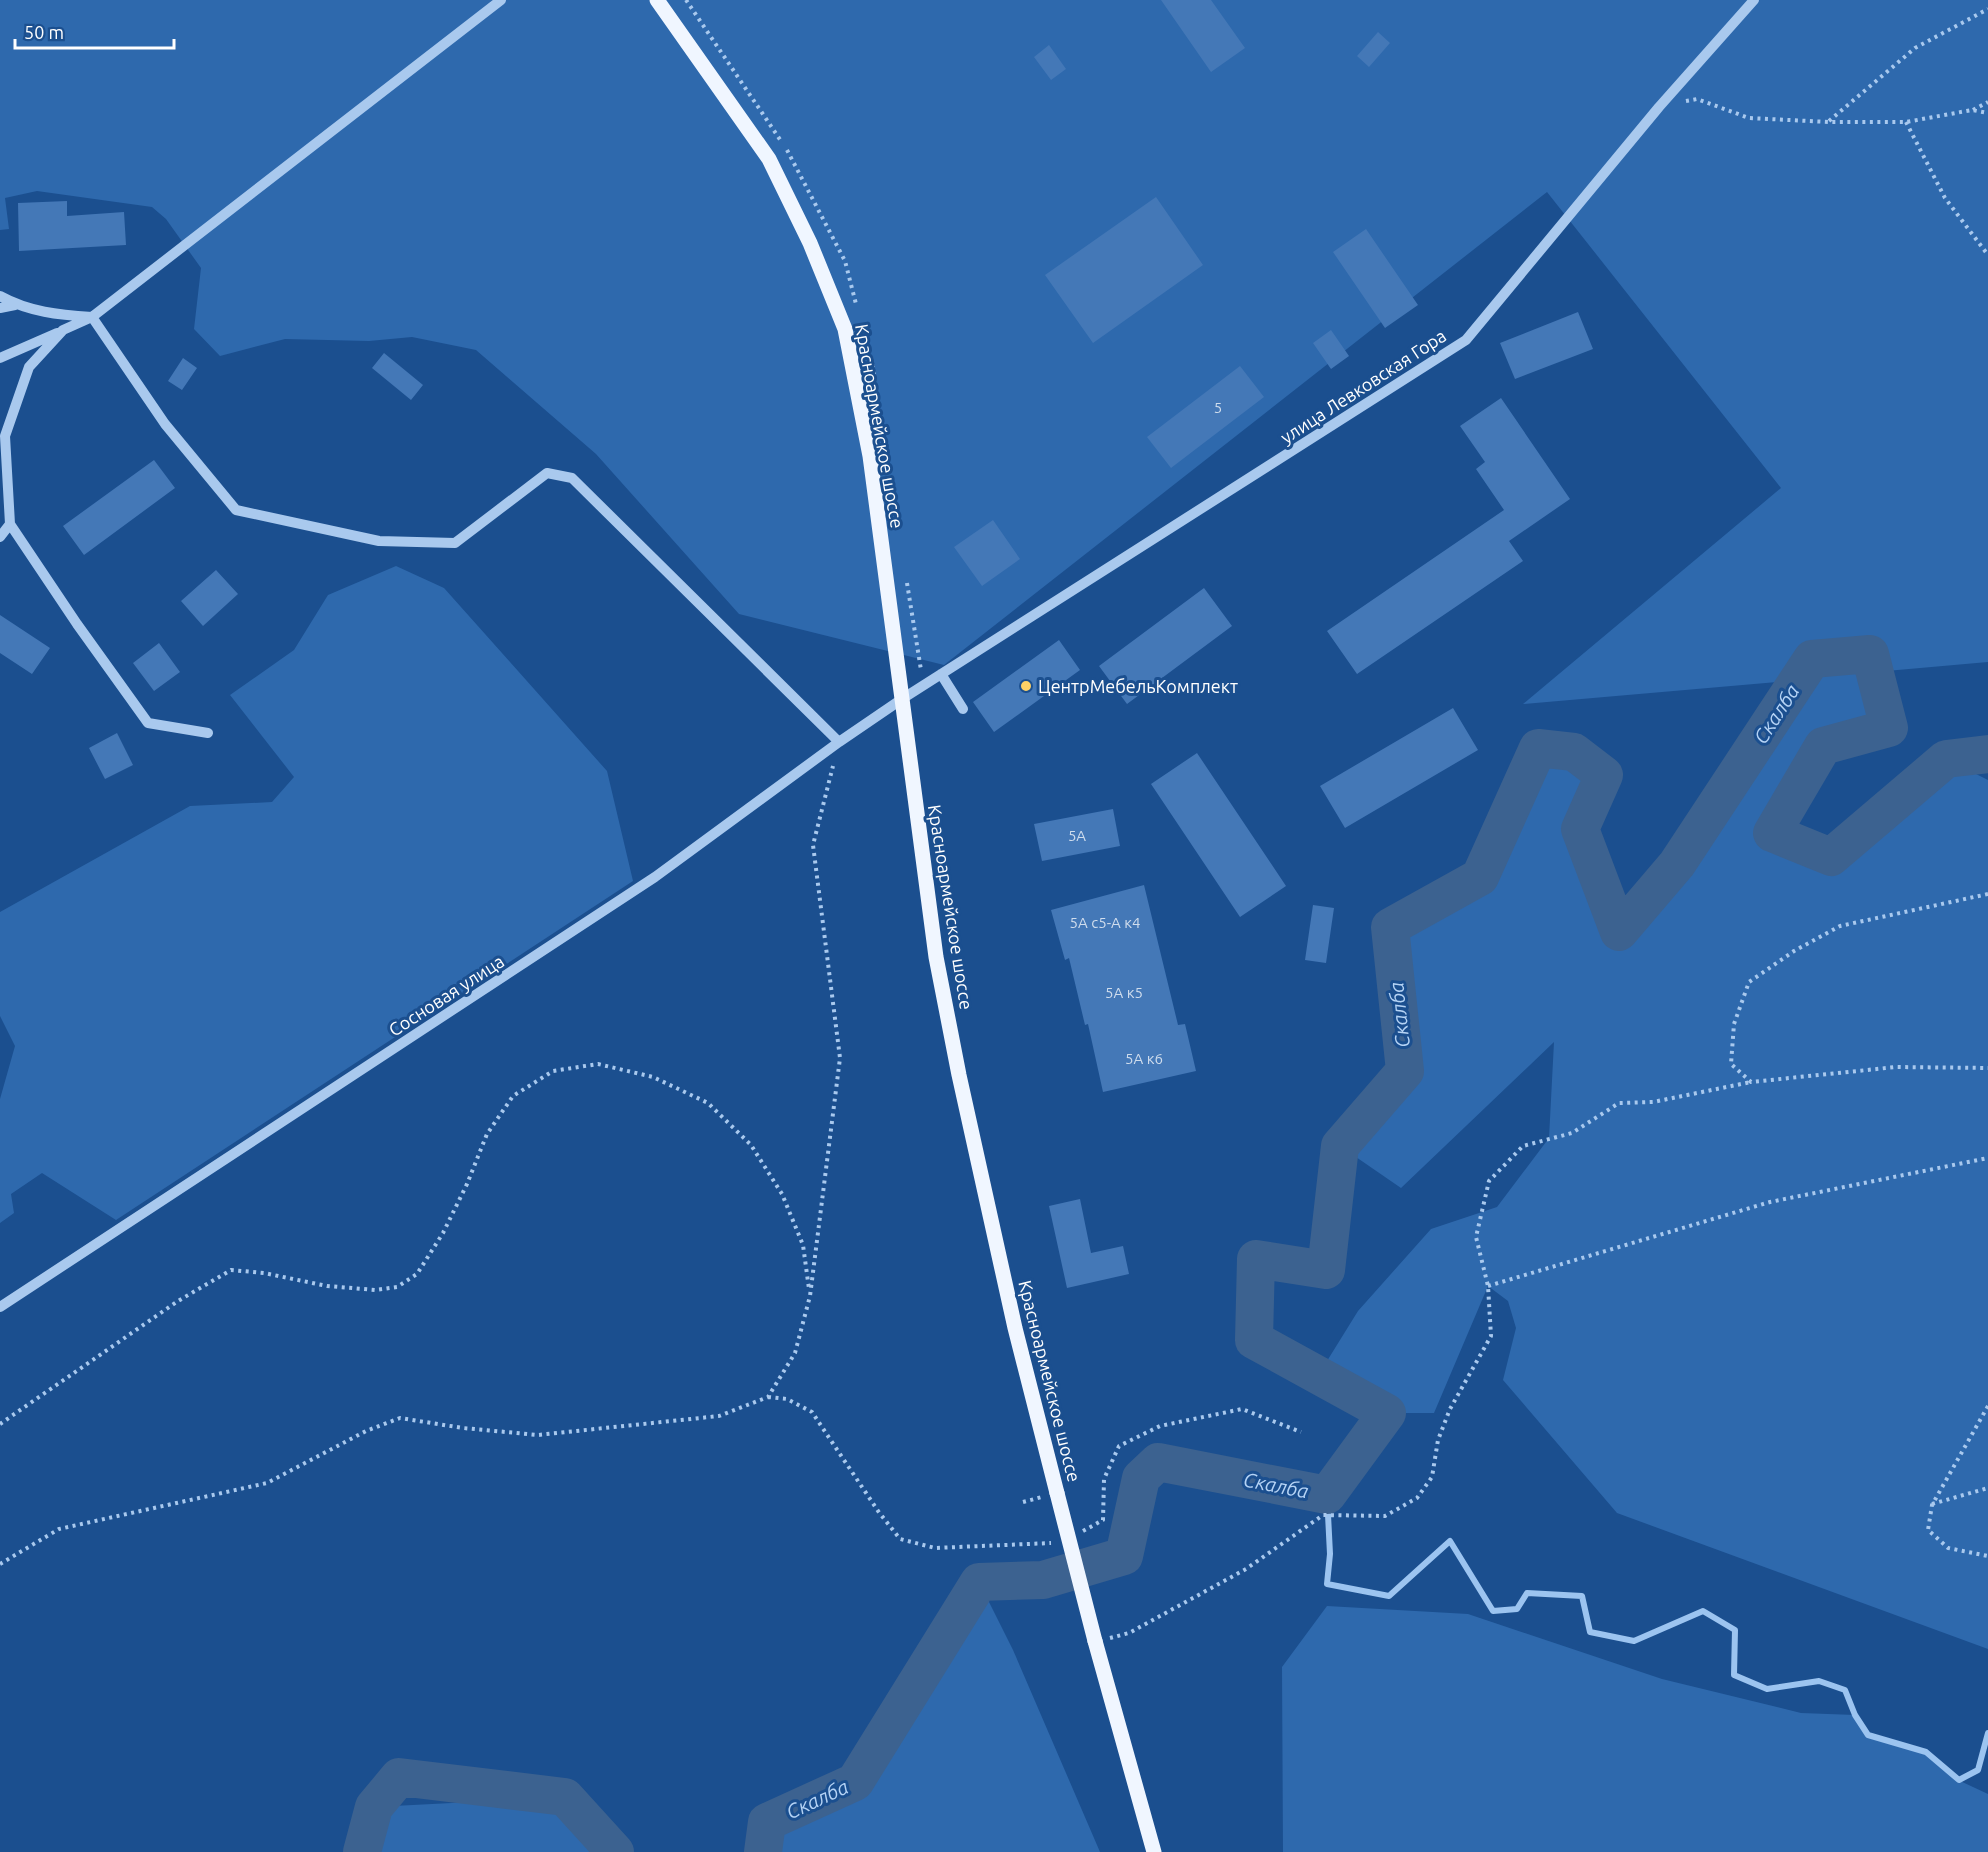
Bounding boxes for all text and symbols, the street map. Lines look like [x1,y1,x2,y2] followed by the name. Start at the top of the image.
[15,12,174,50] scale bar
[24,22,64,42] text: 50 m
[852,322,908,530] street label: Красноармейское шоссе
[1277,325,1449,447] street label: улица Левковская Гора
[1214,399,1222,416] house number: 5
[1038,676,1238,696] place label: ЦентрМебельКомплект
[1019,679,1033,693] marker: ЦентрМебельКомплект
[1748,680,1804,748] water label: Скалба
[925,803,977,1011] street label: Красноармейское шоссе
[1068,827,1086,844] house number: 5А
[1070,914,1140,931] house number: 5А с5-А к4
[385,950,507,1040] street label: Сосновая улица
[1384,981,1414,1049] water label: Скалба
[1105,984,1143,1001] house number: 5А к5
[1125,1050,1163,1067] house number: 5А к6
[1015,1278,1085,1484] street label: Красноармейское шоссе
[1242,1467,1311,1503] water label: Скалба
[782,1775,852,1823] water label: Скалба

